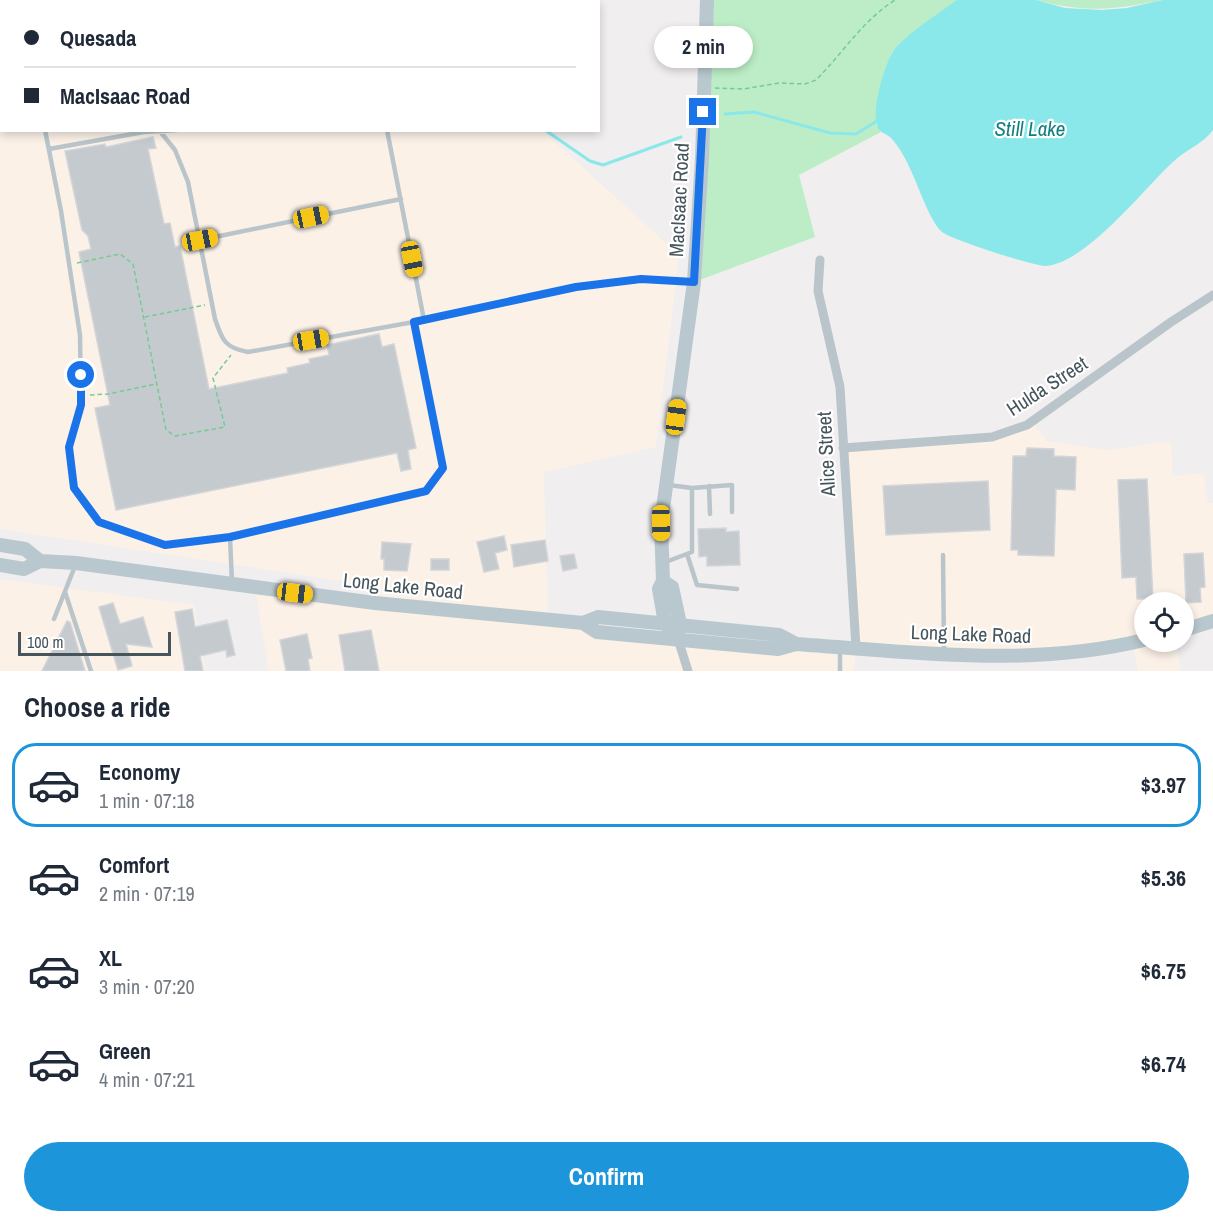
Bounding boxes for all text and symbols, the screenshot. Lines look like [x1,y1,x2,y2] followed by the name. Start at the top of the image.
[60,23,136,53] text: Quesada
[654,25,752,67] callout: 2 min
[682,33,725,60] text: 2 min
[60,81,190,111] text: MacIsaac Road
[689,98,716,125] route end
[995,114,1065,143] water label: Still Lake
[662,142,695,258] street label: MacIsaac Road
[292,204,330,230] car
[181,228,219,252] car
[400,240,424,278] car
[292,328,330,352] car
[1001,349,1093,422] street label: Hulda Street
[67,361,94,388] route start
[665,398,687,436] car
[810,411,841,498] street label: Alice Street
[652,505,670,541] car
[342,566,464,605] street label: Long Lake Road
[276,582,314,604] car
[1134,592,1194,652] map controls
[1134,592,1194,652] button: locate
[910,618,1032,649] street label: Long Lake Road
[18,629,171,656] scale bar
[27,631,63,653] text: 100 m
[24,689,170,725] text: Choose a ride
[99,757,180,787] text: Economy
[27,758,81,812] icon: car
[1141,770,1186,800] text: $3.97
[99,787,195,814] text: 1 min · 07:18
[99,850,169,880] text: Comfort
[27,851,81,905] icon: car
[1141,863,1186,893] text: $5.36
[99,880,195,907] text: 2 min · 07:19
[99,943,122,973] text: XL
[27,944,81,998] icon: car
[1141,956,1186,986] text: $6.75
[99,973,195,1000] text: 3 min · 07:20
[99,1036,151,1066] text: Green
[27,1037,81,1091] icon: car
[1141,1049,1186,1079] text: $6.74
[99,1066,195,1093] text: 4 min · 07:21
[24,1142,1189,1211] button: Confirm

